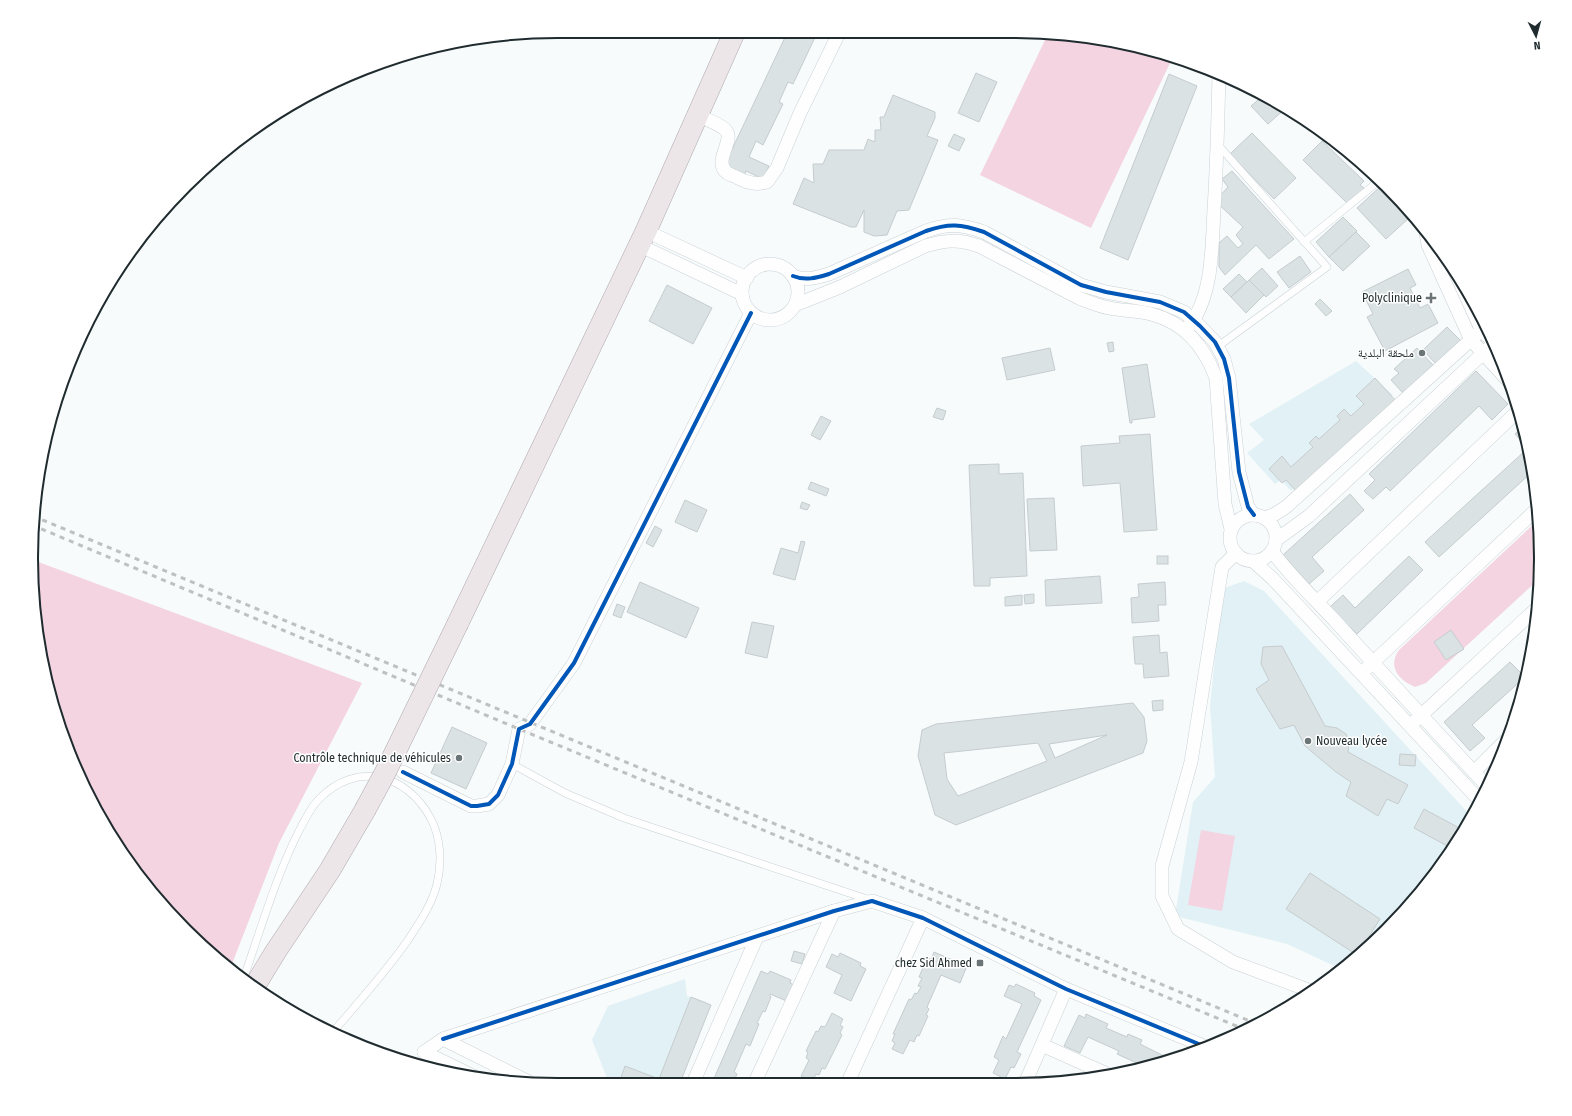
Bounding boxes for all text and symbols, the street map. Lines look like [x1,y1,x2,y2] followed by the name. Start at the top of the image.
[1516,16,1556,56] north arrow
[1533,39,1541,52] text: N
[1362,291,1422,305] place label: Polyclinique
[1425,292,1437,304] marker: Polyclinique
[1358,346,1414,360] place label: ملحقة البلدية
[1417,348,1427,358] marker: ملحقة البلدية
[1316,734,1387,748] place label: Nouveau lycée
[1303,736,1313,746] marker: Nouveau lycée
[293,751,451,765] place label: Contrôle technique de véhicules
[454,753,464,763] marker: Contrôle technique de véhicules
[895,956,972,970] place label: chez Sid Ahmed
[975,958,985,968] marker: chez Sid Ahmed

